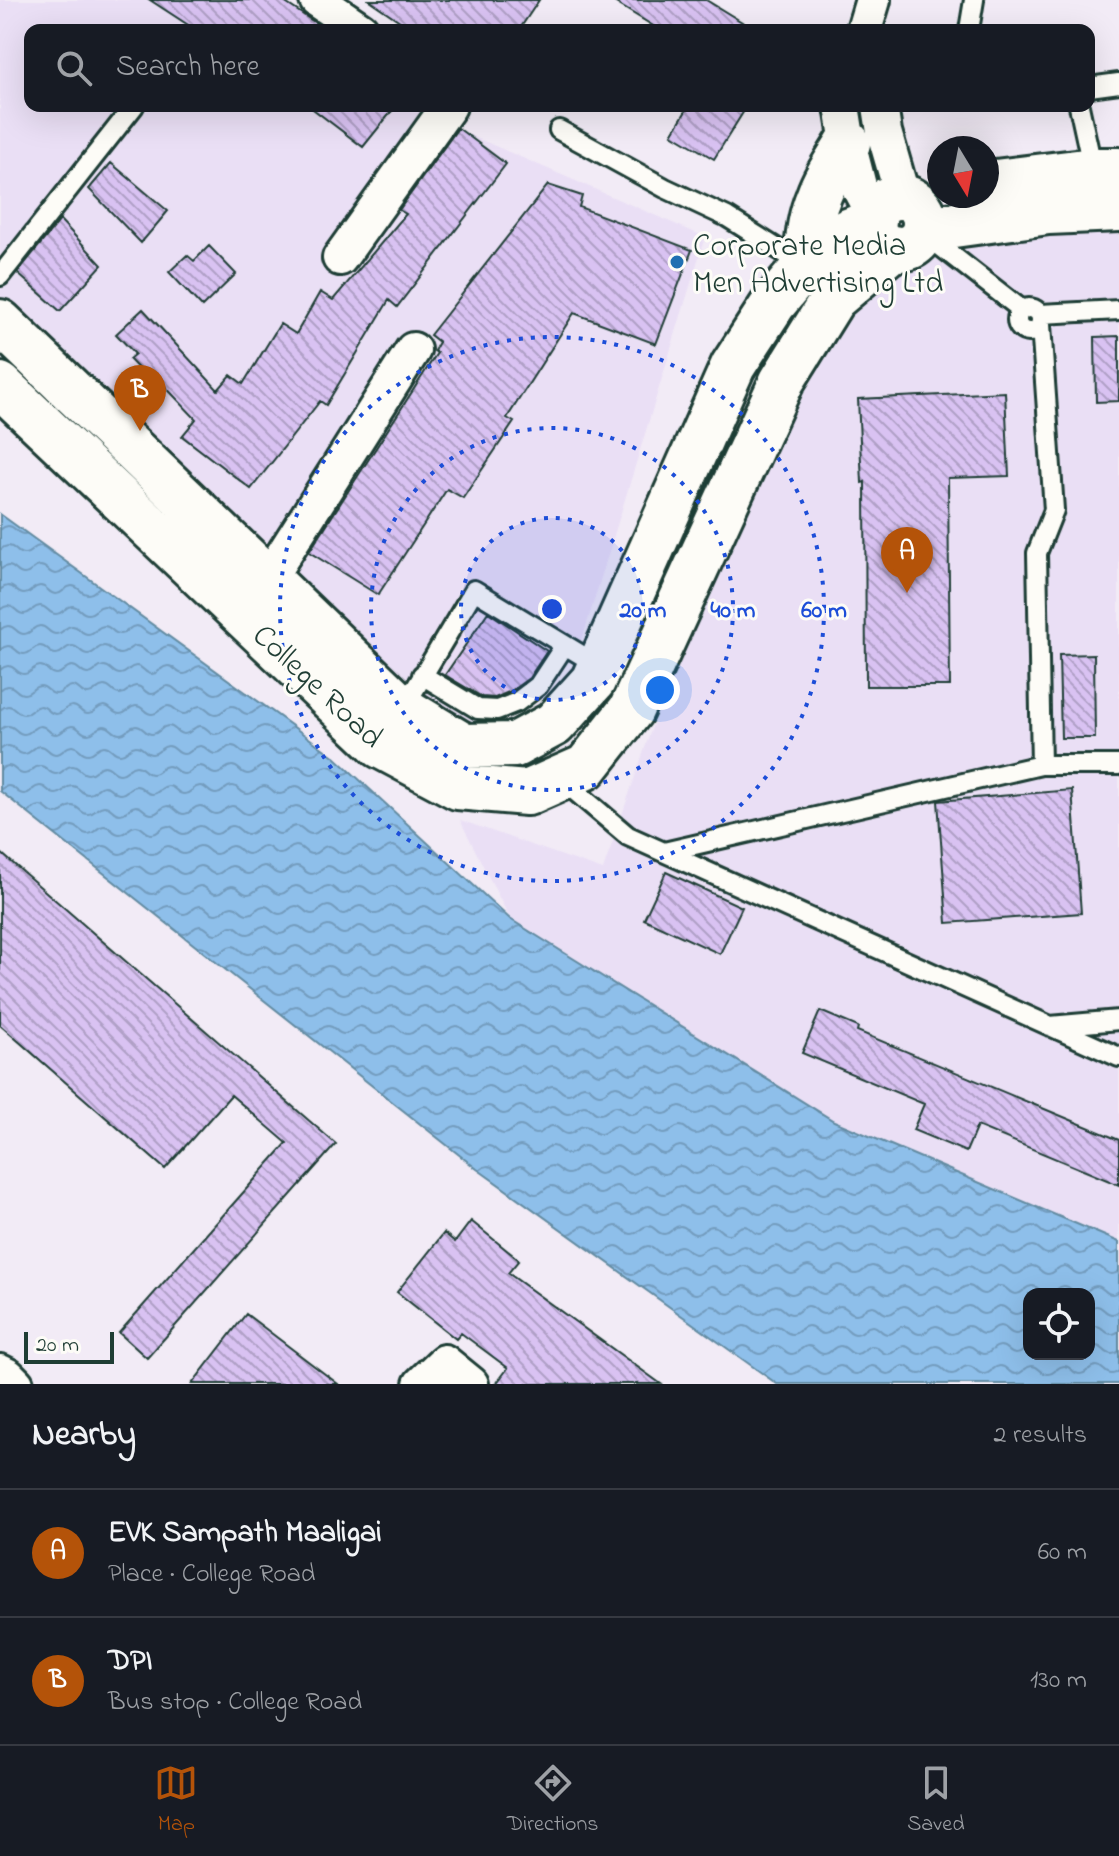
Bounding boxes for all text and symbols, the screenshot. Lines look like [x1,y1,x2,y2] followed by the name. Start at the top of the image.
[24,24,1095,112] search box
[52,46,96,90] icon: search
[116,46,260,90] text: Search here
[927,136,999,208] north arrow
[693,224,943,308] place label: Corporate Media Men Advertising Ltd
[668,253,686,271] marker: Corporate Media Men Advertising Ltd
[114,365,166,431] pin: B
[881,527,933,593] pin: A
[619,594,667,629] text: 20 m
[711,594,756,629] text: 40 m
[801,594,847,629] text: 60 m
[538,595,566,623] centre of rings
[240,614,393,761] street label: College Road
[640,670,680,710] your location
[1023,1288,1095,1360] map controls
[1023,1288,1095,1360] button: locate
[24,1328,114,1364] scale bar
[36,1330,79,1362] text: 20 m
[32,1411,136,1461] text: Nearby
[994,1417,1087,1455] text: 2 results
[108,1512,382,1556] text: EVK Sampath Maaligai
[50,1534,66,1572] text: A
[1038,1534,1087,1572] text: 60 m
[108,1556,315,1594] text: Place · College Road
[108,1640,153,1684] text: DPI
[49,1662,67,1700] text: B
[1030,1662,1087,1700] text: 130 m
[108,1684,362,1722] text: Bus stop · College Road
[154,1761,198,1841] tab: Map
[507,1761,598,1841] tab: Directions
[907,1761,965,1841] tab: Saved

